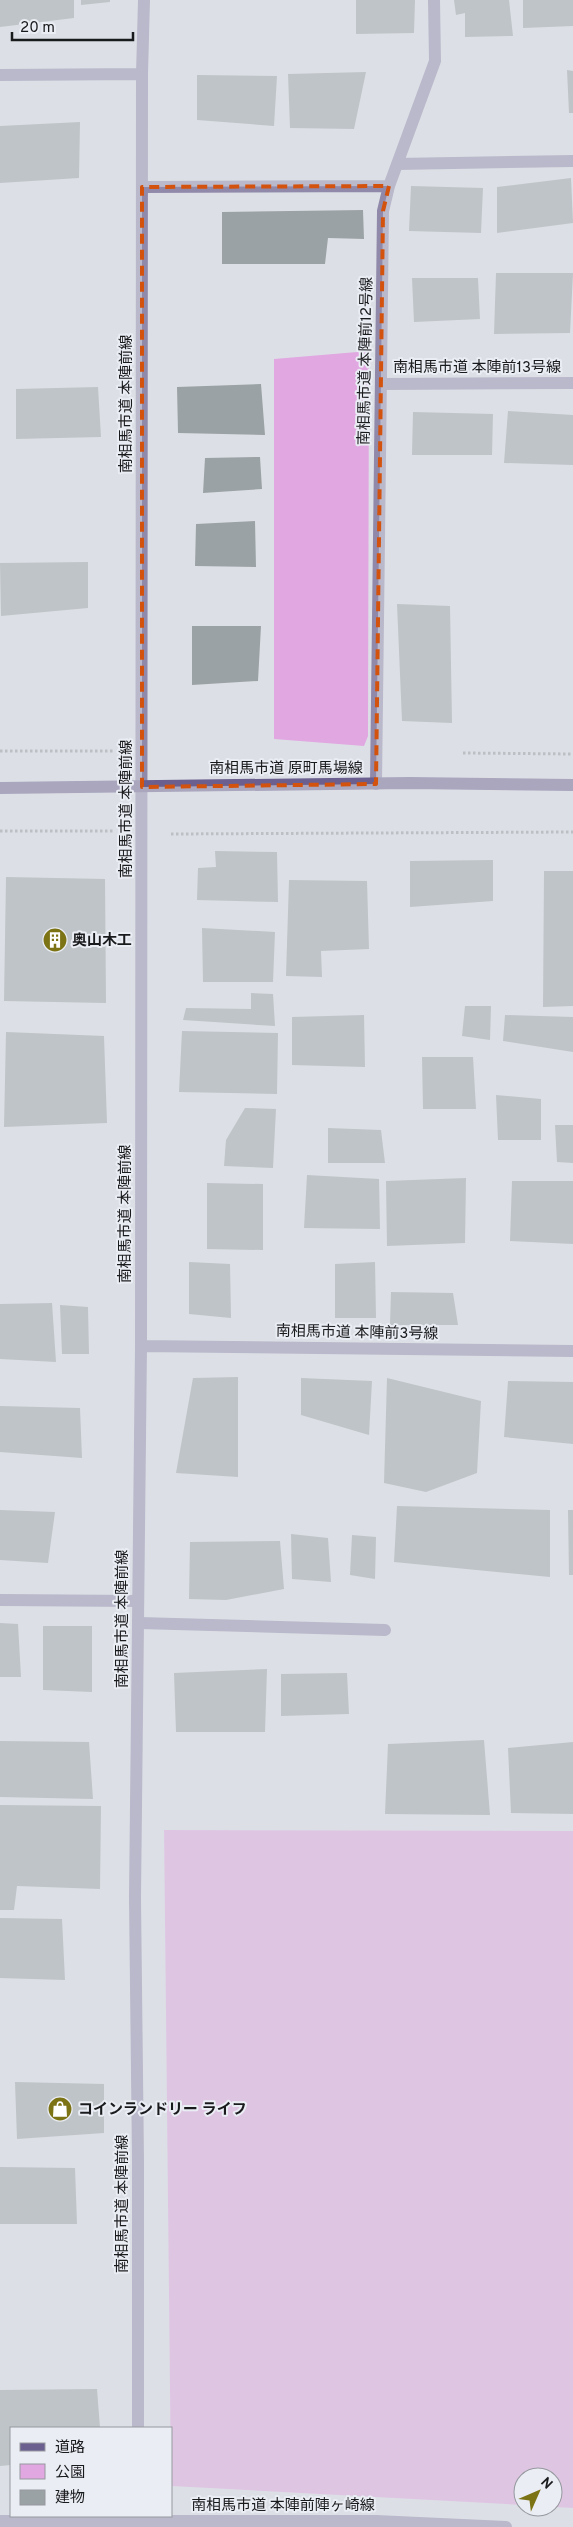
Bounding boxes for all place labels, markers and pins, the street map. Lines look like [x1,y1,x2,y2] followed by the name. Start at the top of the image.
[42,927,68,953] building icon: 奥山木工
[72,932,132,951] place label: 奥山木工
[47,2096,73,2122] shop icon: コインランドリー ライフ
[78,2101,247,2120] place label: コインランドリー ライフ

